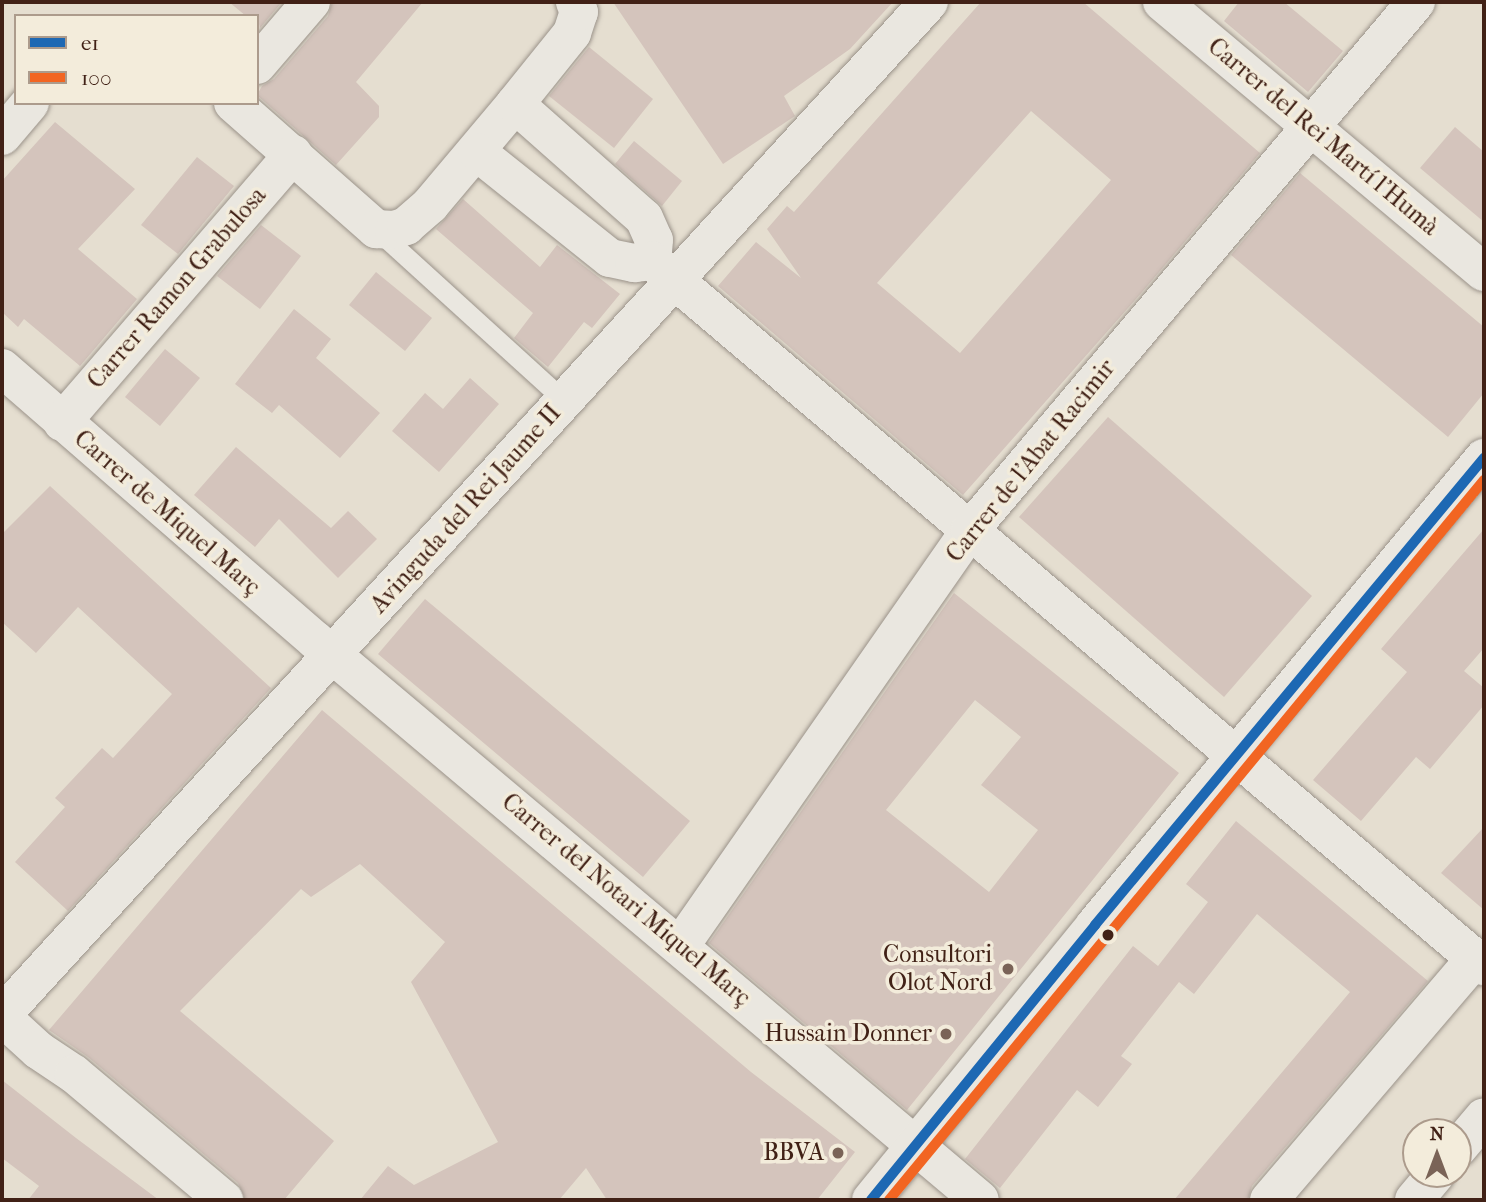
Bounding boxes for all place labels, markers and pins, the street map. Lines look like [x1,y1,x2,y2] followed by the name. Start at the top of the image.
[1101,928,1115,942] unlabelled marker
[883,941,992,997] place label: Consultori Olot Nord
[998,959,1018,979] marker: Consultori Olot Nord
[765,1020,932,1048] place label: Hussain Donner
[938,1026,954,1042] marker: Hussain Donner
[763,1139,824,1167] place label: BBVA
[830,1145,846,1161] marker: BBVA

